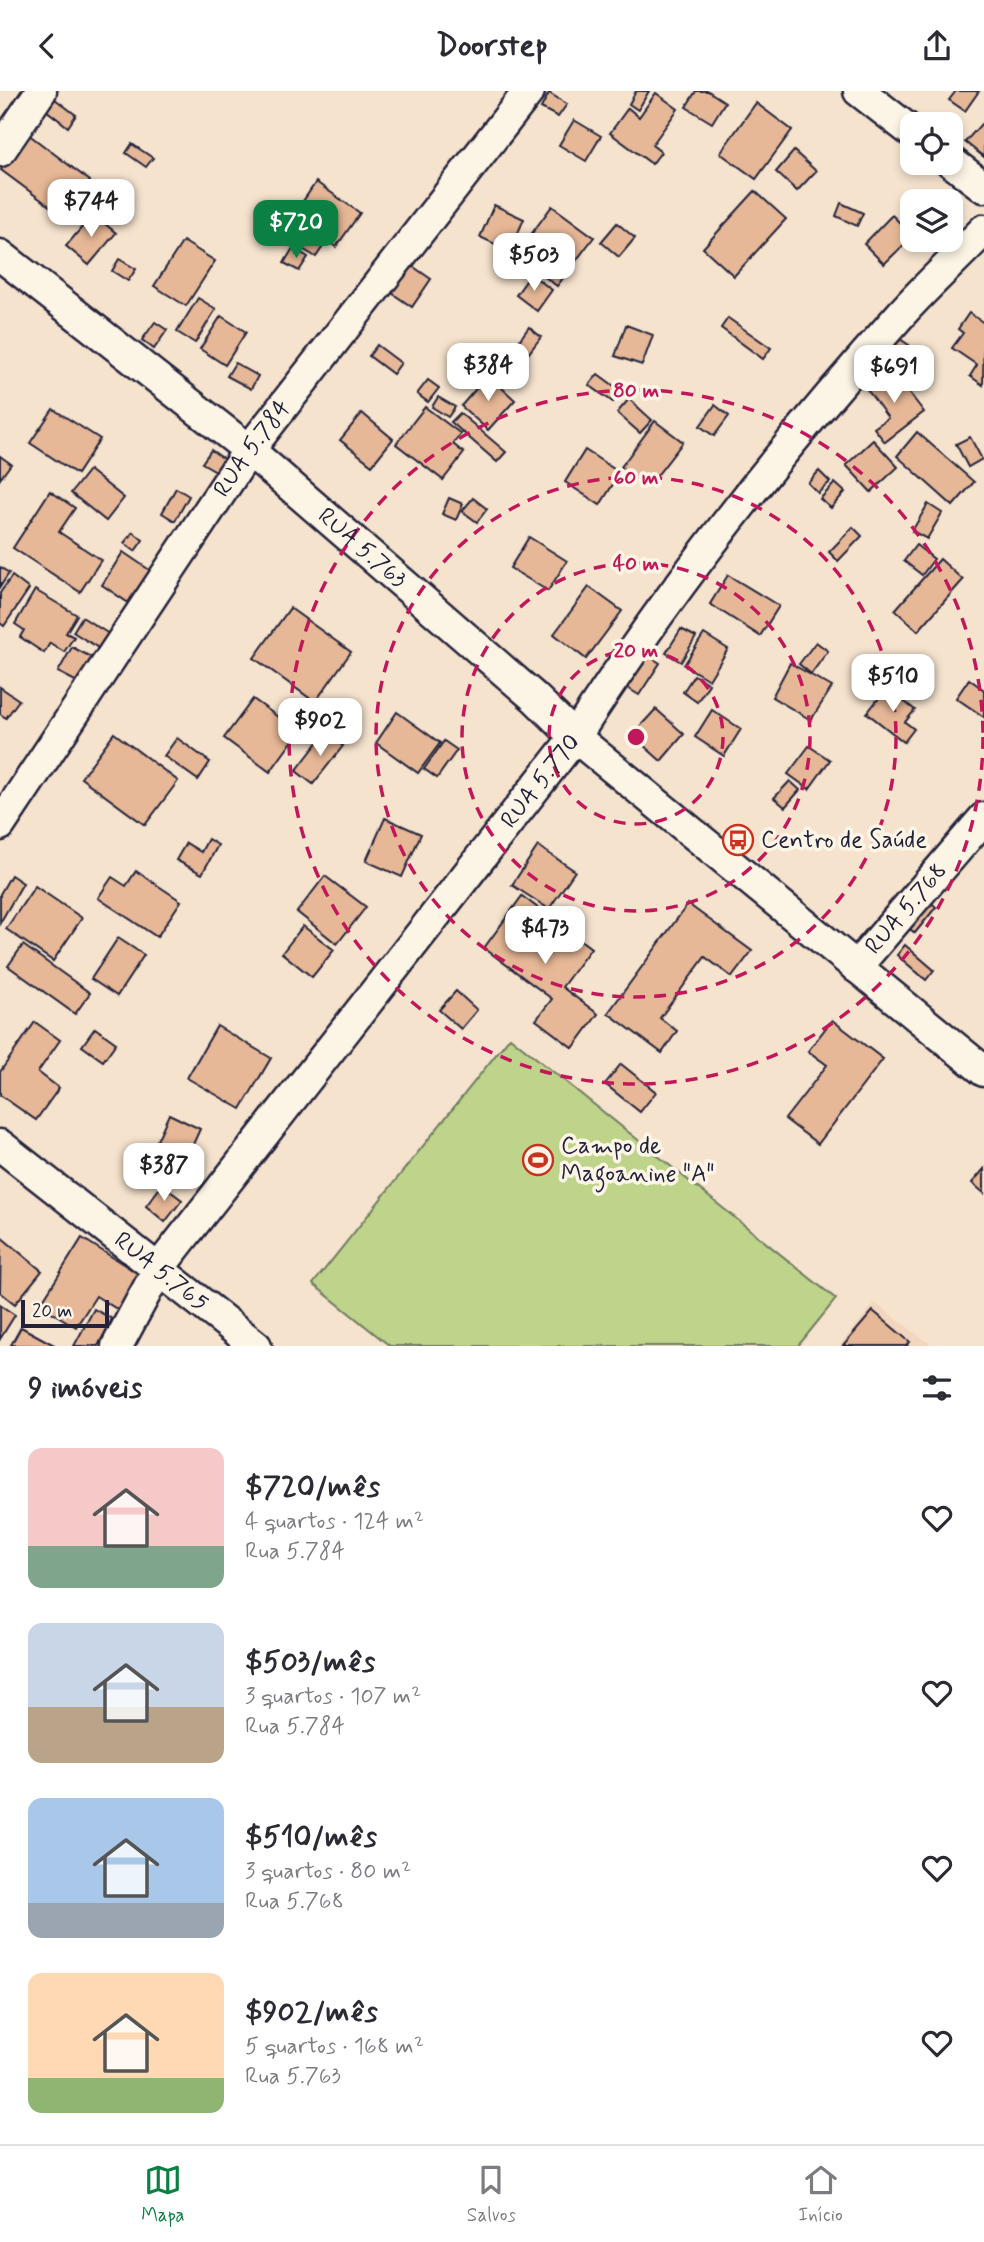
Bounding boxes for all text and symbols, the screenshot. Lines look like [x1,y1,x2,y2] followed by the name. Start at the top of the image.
[436,25,548,67] text: Doorstep
[28,27,66,65] icon: back
[918,27,956,65] icon: share
[900,112,963,252] map controls
[900,112,963,175] button: locate
[50,179,132,239] pin: $744
[63,187,119,217] text: $744
[900,189,963,252] button: layers
[255,201,337,260] pin: $720
[269,208,323,238] text: $720
[493,233,575,293] pin: $503
[509,241,559,271] text: $503
[447,343,529,403] pin: $384
[853,345,935,405] pin: $691
[463,351,513,381] text: $384
[870,353,918,383] text: $691
[613,377,659,405] text: 80 m
[207,394,298,503] street label: RUA 5.784
[613,464,659,492] text: 60 m
[311,501,413,595] street label: RUA 5.763
[613,550,660,578] text: 40 m
[614,637,659,665] text: 20 m
[852,655,934,714] pin: $510
[867,662,919,692] text: $510
[279,699,361,758] pin: $902
[294,706,346,736] text: $902
[624,725,648,749] centre of rings
[494,728,587,835] street label: RUA 5.770
[721,823,755,857] bus stop icon: Centro de Saúde
[761,825,927,856] place label: Centro de Saúde
[858,856,954,961] street label: RUA 5.768
[504,907,586,966] pin: $473
[521,914,569,944] text: $473
[561,1131,715,1193] place label: Campo de Magoanine "A"
[123,1143,205,1203] pin: $387
[521,1143,555,1177] sports icon: Campo de Magoanine "A"
[139,1151,189,1181] text: $387
[108,1225,215,1318] street label: RUA 5.765
[21,1297,108,1329] scale bar
[32,1299,72,1324] text: 20 m
[28,1369,142,1408] text: 9 imóveis
[918,1369,956,1407] icon: filters
[245,1468,380,1507] text: $720/mês
[84,1476,168,1560] icon: home
[918,1499,956,1537] icon: heart
[245,1507,424,1537] text: 4 quartos · 124 m²
[245,1537,345,1567] text: Rua 5.784
[245,1643,375,1682] text: $503/mês
[84,1651,168,1735] icon: home
[918,1674,956,1712] icon: heart
[245,1682,421,1712] text: 3 quartos · 107 m²
[245,1712,345,1742] text: Rua 5.784
[245,1818,377,1857] text: $510/mês
[84,1826,168,1910] icon: home
[918,1849,956,1887] icon: heart
[245,1857,411,1887] text: 3 quartos · 80 m²
[245,1887,344,1917] text: Rua 5.768
[245,1993,378,2032] text: $902/mês
[84,2001,168,2085] icon: home
[918,2024,956,2062] icon: heart
[245,2032,424,2062] text: 5 quartos · 168 m²
[245,2062,341,2092] text: Rua 5.763
[141,2161,184,2228] tab: Mapa
[467,2161,516,2228] tab: Salvos
[798,2161,843,2228] tab: Início

